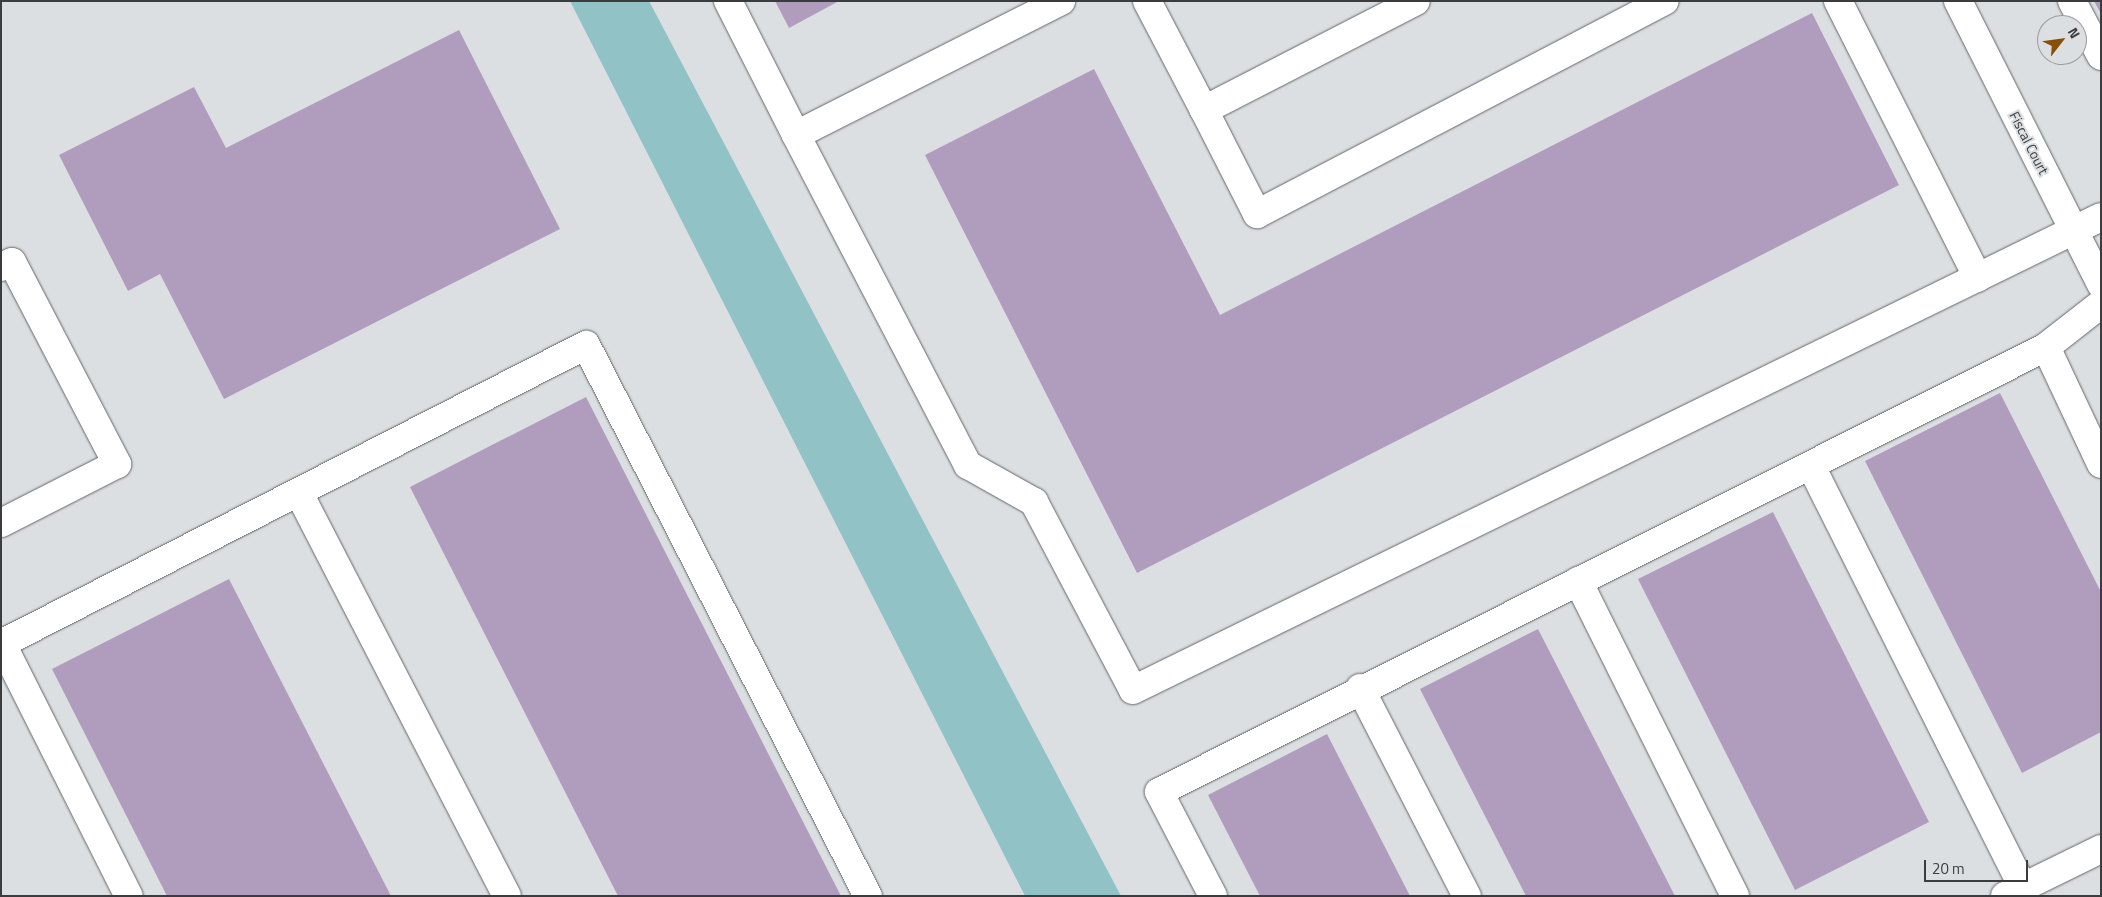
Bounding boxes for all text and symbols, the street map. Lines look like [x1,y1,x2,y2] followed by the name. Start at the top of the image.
[2037,15,2087,65] north arrow
[2063,23,2086,42] text: N
[2006,109,2052,177] street label: Fiscal Court
[1927,850,2031,882] scale bar
[1932,857,1965,880] text: 20 m

